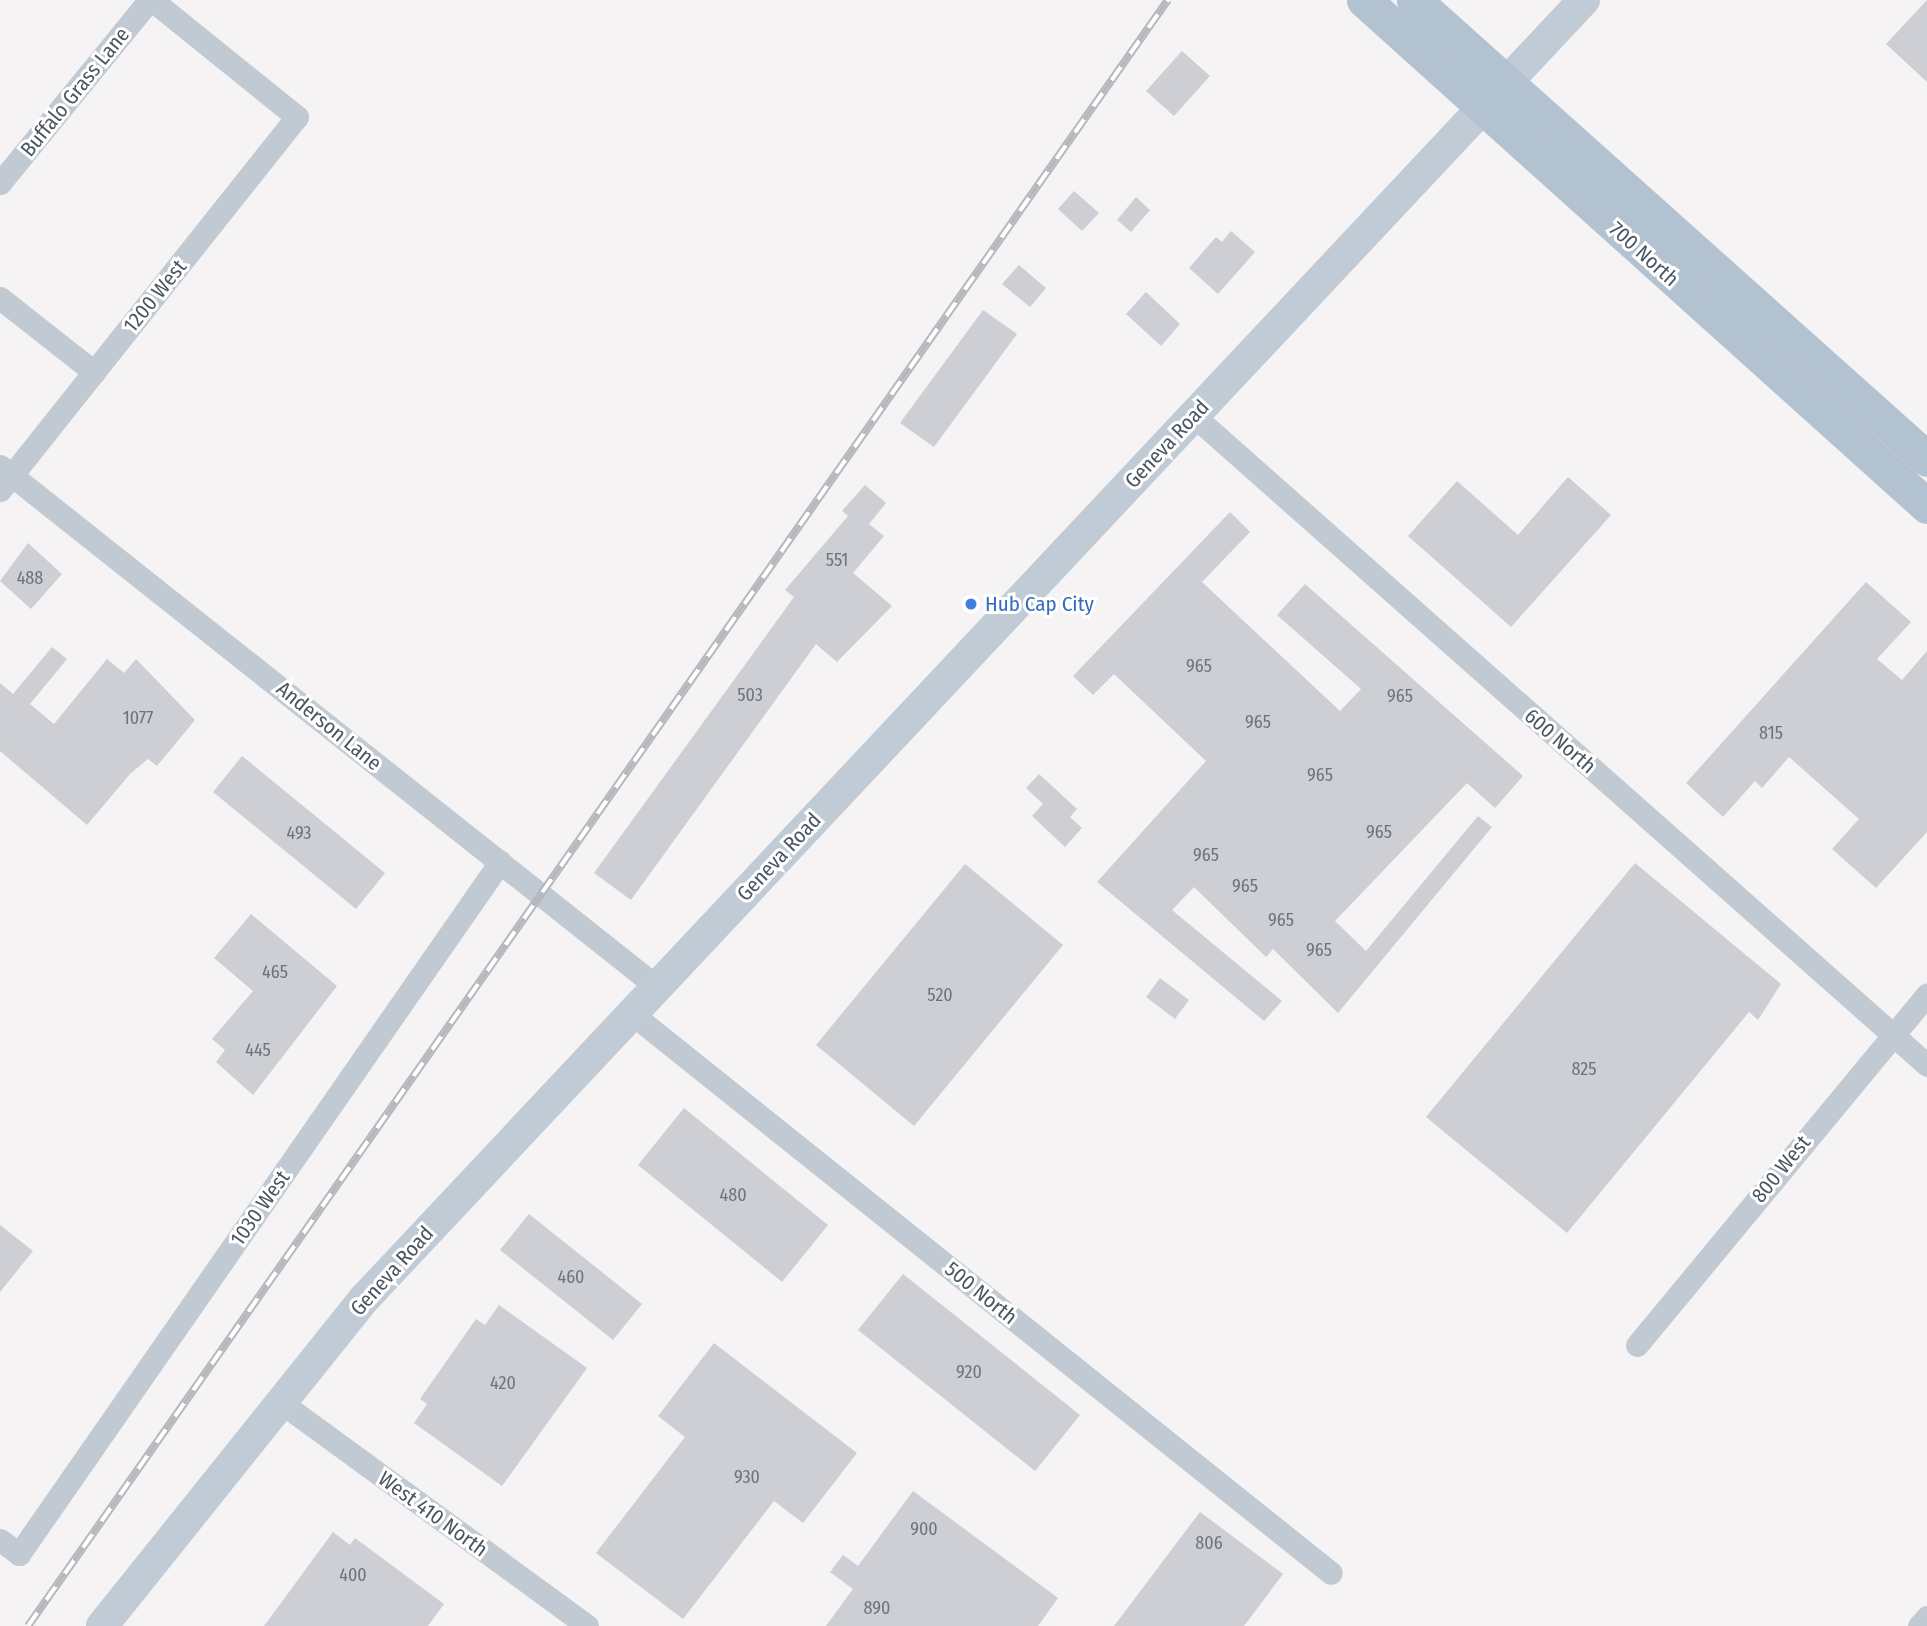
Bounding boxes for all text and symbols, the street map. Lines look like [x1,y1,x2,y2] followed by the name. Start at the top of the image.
[15,22,135,162] street label: Buffalo Grass Lane
[1604,216,1684,292] street label: 700 North
[118,255,192,337] street label: 1200 West
[1120,395,1214,493] street label: Geneva Road
[826,549,848,571] house number: 551
[17,567,43,589] house number: 488
[985,591,1094,617] place label: Hub Cap City
[963,596,979,612] marker: Hub Cap City
[1186,655,1212,677] house number: 965
[271,676,387,776] street label: Anderson Lane
[737,684,763,706] house number: 503
[1387,685,1413,707] house number: 965
[1519,703,1601,779] street label: 600 North
[123,707,153,729] house number: 1077
[1245,711,1271,733] house number: 965
[1759,722,1783,744] house number: 815
[1307,764,1333,786] house number: 965
[732,808,826,906] street label: Geneva Road
[1366,821,1392,843] house number: 965
[287,822,311,844] house number: 493
[1193,844,1219,866] house number: 965
[1232,875,1258,897] house number: 965
[1268,909,1294,931] house number: 965
[1306,939,1332,961] house number: 965
[262,961,288,983] house number: 465
[927,984,953,1006] house number: 520
[245,1039,271,1061] house number: 445
[1571,1058,1597,1080] house number: 825
[1746,1130,1816,1208] street label: 800 West
[225,1166,295,1250] street label: 1030 West
[719,1184,747,1206] house number: 480
[345,1221,439,1321] street label: Geneva Road
[940,1256,1022,1330] street label: 500 North
[557,1266,585,1288] house number: 460
[956,1361,982,1383] house number: 920
[490,1372,516,1394] house number: 420
[373,1466,493,1562] street label: West 410 North
[734,1466,760,1488] house number: 930
[910,1518,938,1540] house number: 900
[1195,1532,1223,1554] house number: 806
[339,1564,367,1586] house number: 400
[864,1597,890,1619] house number: 890

